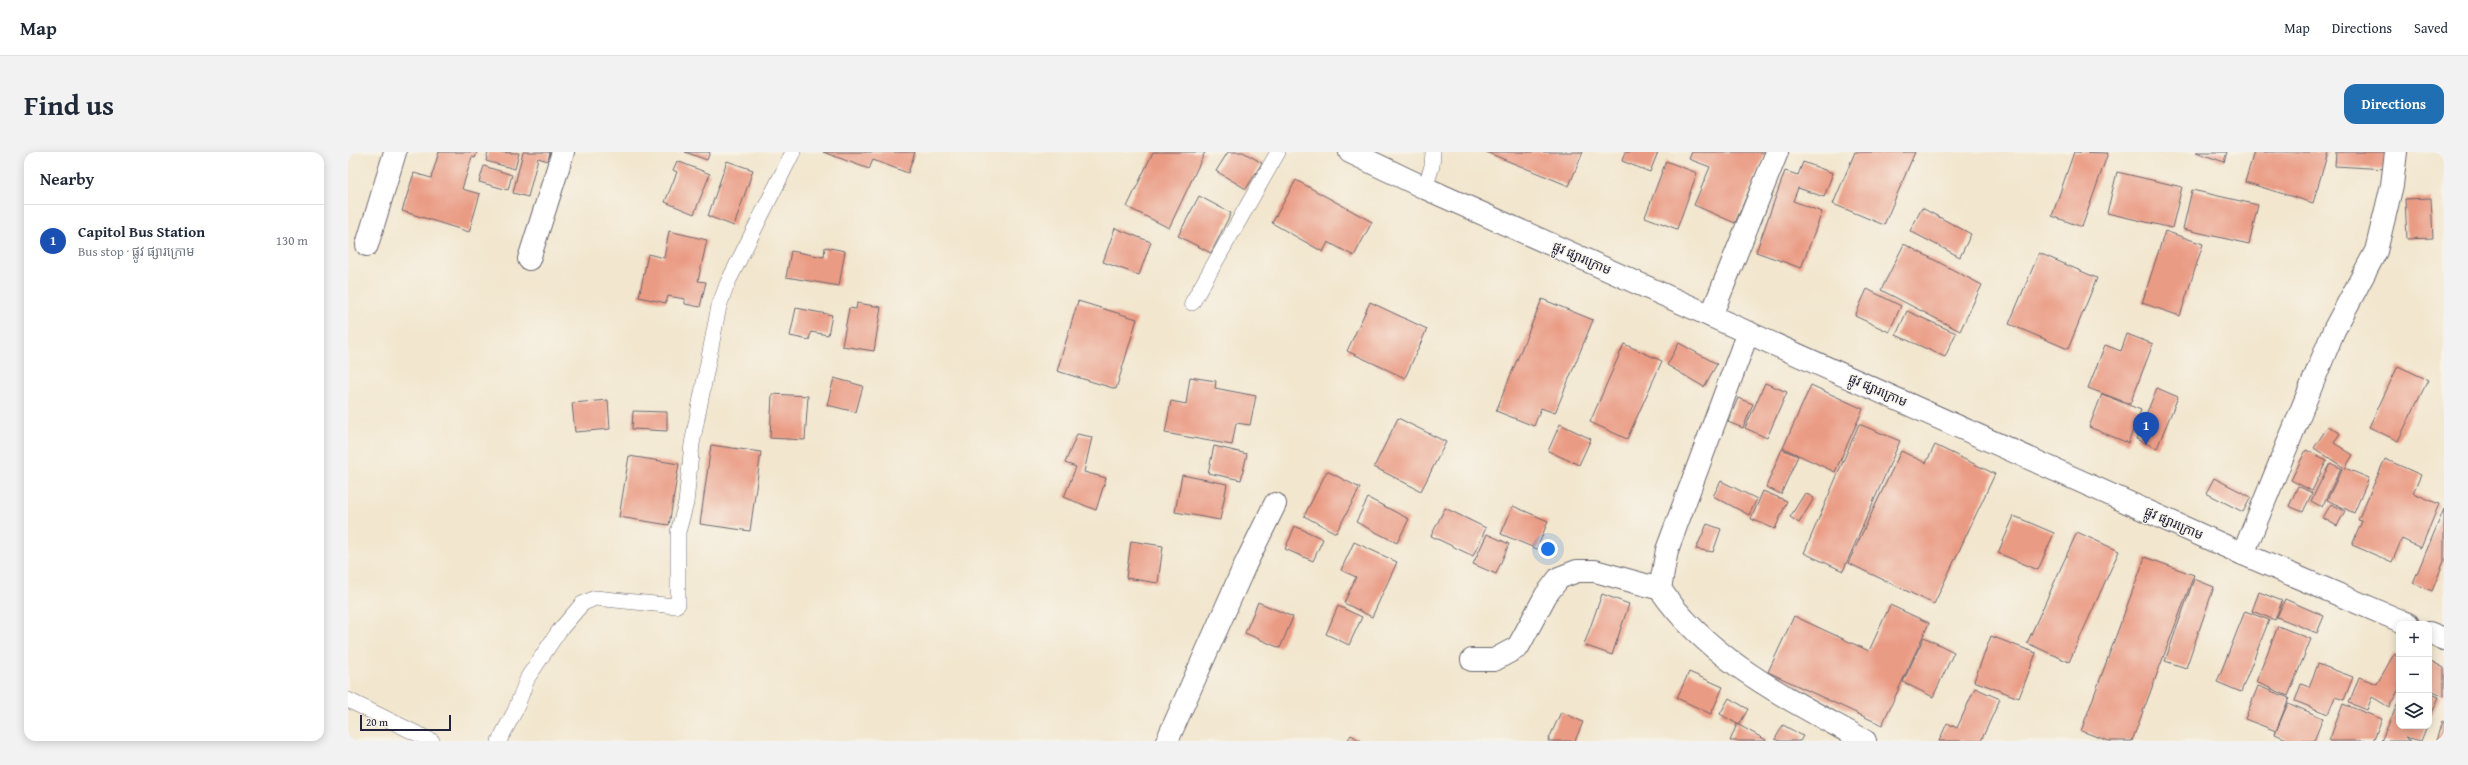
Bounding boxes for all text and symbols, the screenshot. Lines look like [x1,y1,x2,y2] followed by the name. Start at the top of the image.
[20,14,57,42] text: Map
[2284,18,2310,38] text: Map
[2332,18,2392,38] text: Directions
[2414,18,2448,38] text: Saved
[24,84,114,125] text: Find us
[2344,84,2444,124] button: Directions
[40,166,94,191] text: Nearby
[78,221,205,242] text: Capitol Bus Station
[50,231,56,250] text: 1
[276,231,308,250] text: 130 m
[1549,237,1615,281] street label: ផ្លូវ ផ្សារក្រោម
[78,242,194,261] text: Bus stop · ផ្លូវ ផ្សារក្រោម
[1845,369,1911,413] street label: ផ្លូវ ផ្សារក្រោម
[2133,412,2159,445] pin: 1
[2141,502,2207,546] street label: ផ្លូវ ផ្សារក្រោម
[1538,539,1558,559] your location
[2396,621,2432,729] map controls
[2396,621,2432,657] button: +
[2396,657,2432,693] button: −
[2396,693,2432,729] button: layers
[360,713,451,732] scale bar
[366,714,388,730] text: 20 m

